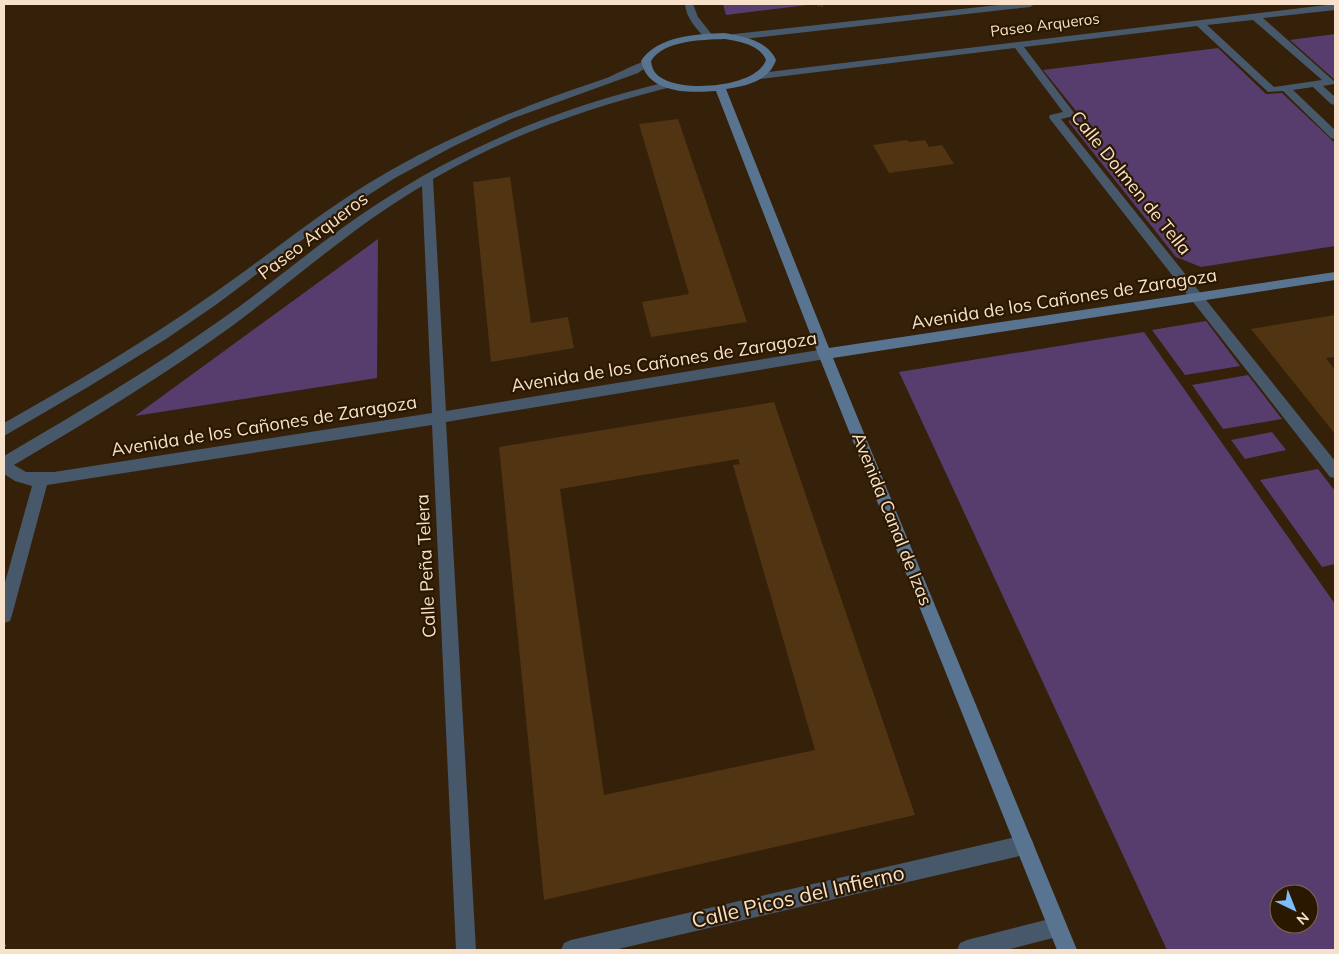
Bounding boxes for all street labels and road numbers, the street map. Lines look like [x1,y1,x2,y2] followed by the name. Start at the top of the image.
[989,8,1101,41] street label: Paseo Arqueros
[1066,106,1197,259] street label: Calle Dolmen de Tella
[253,187,372,285] street label: Paseo Arqueros
[909,263,1218,334] street label: Avenida de los Cañones de Zaragoza
[509,326,818,397] street label: Avenida de los Cañones de Zaragoza
[109,390,418,461] street label: Avenida de los Cañones de Zaragoza
[847,429,938,609] street label: Avenida Canal de Izas
[410,494,441,638] street label: Calle Peña Telera
[689,859,907,933] street label: Calle Picos del Infierno

